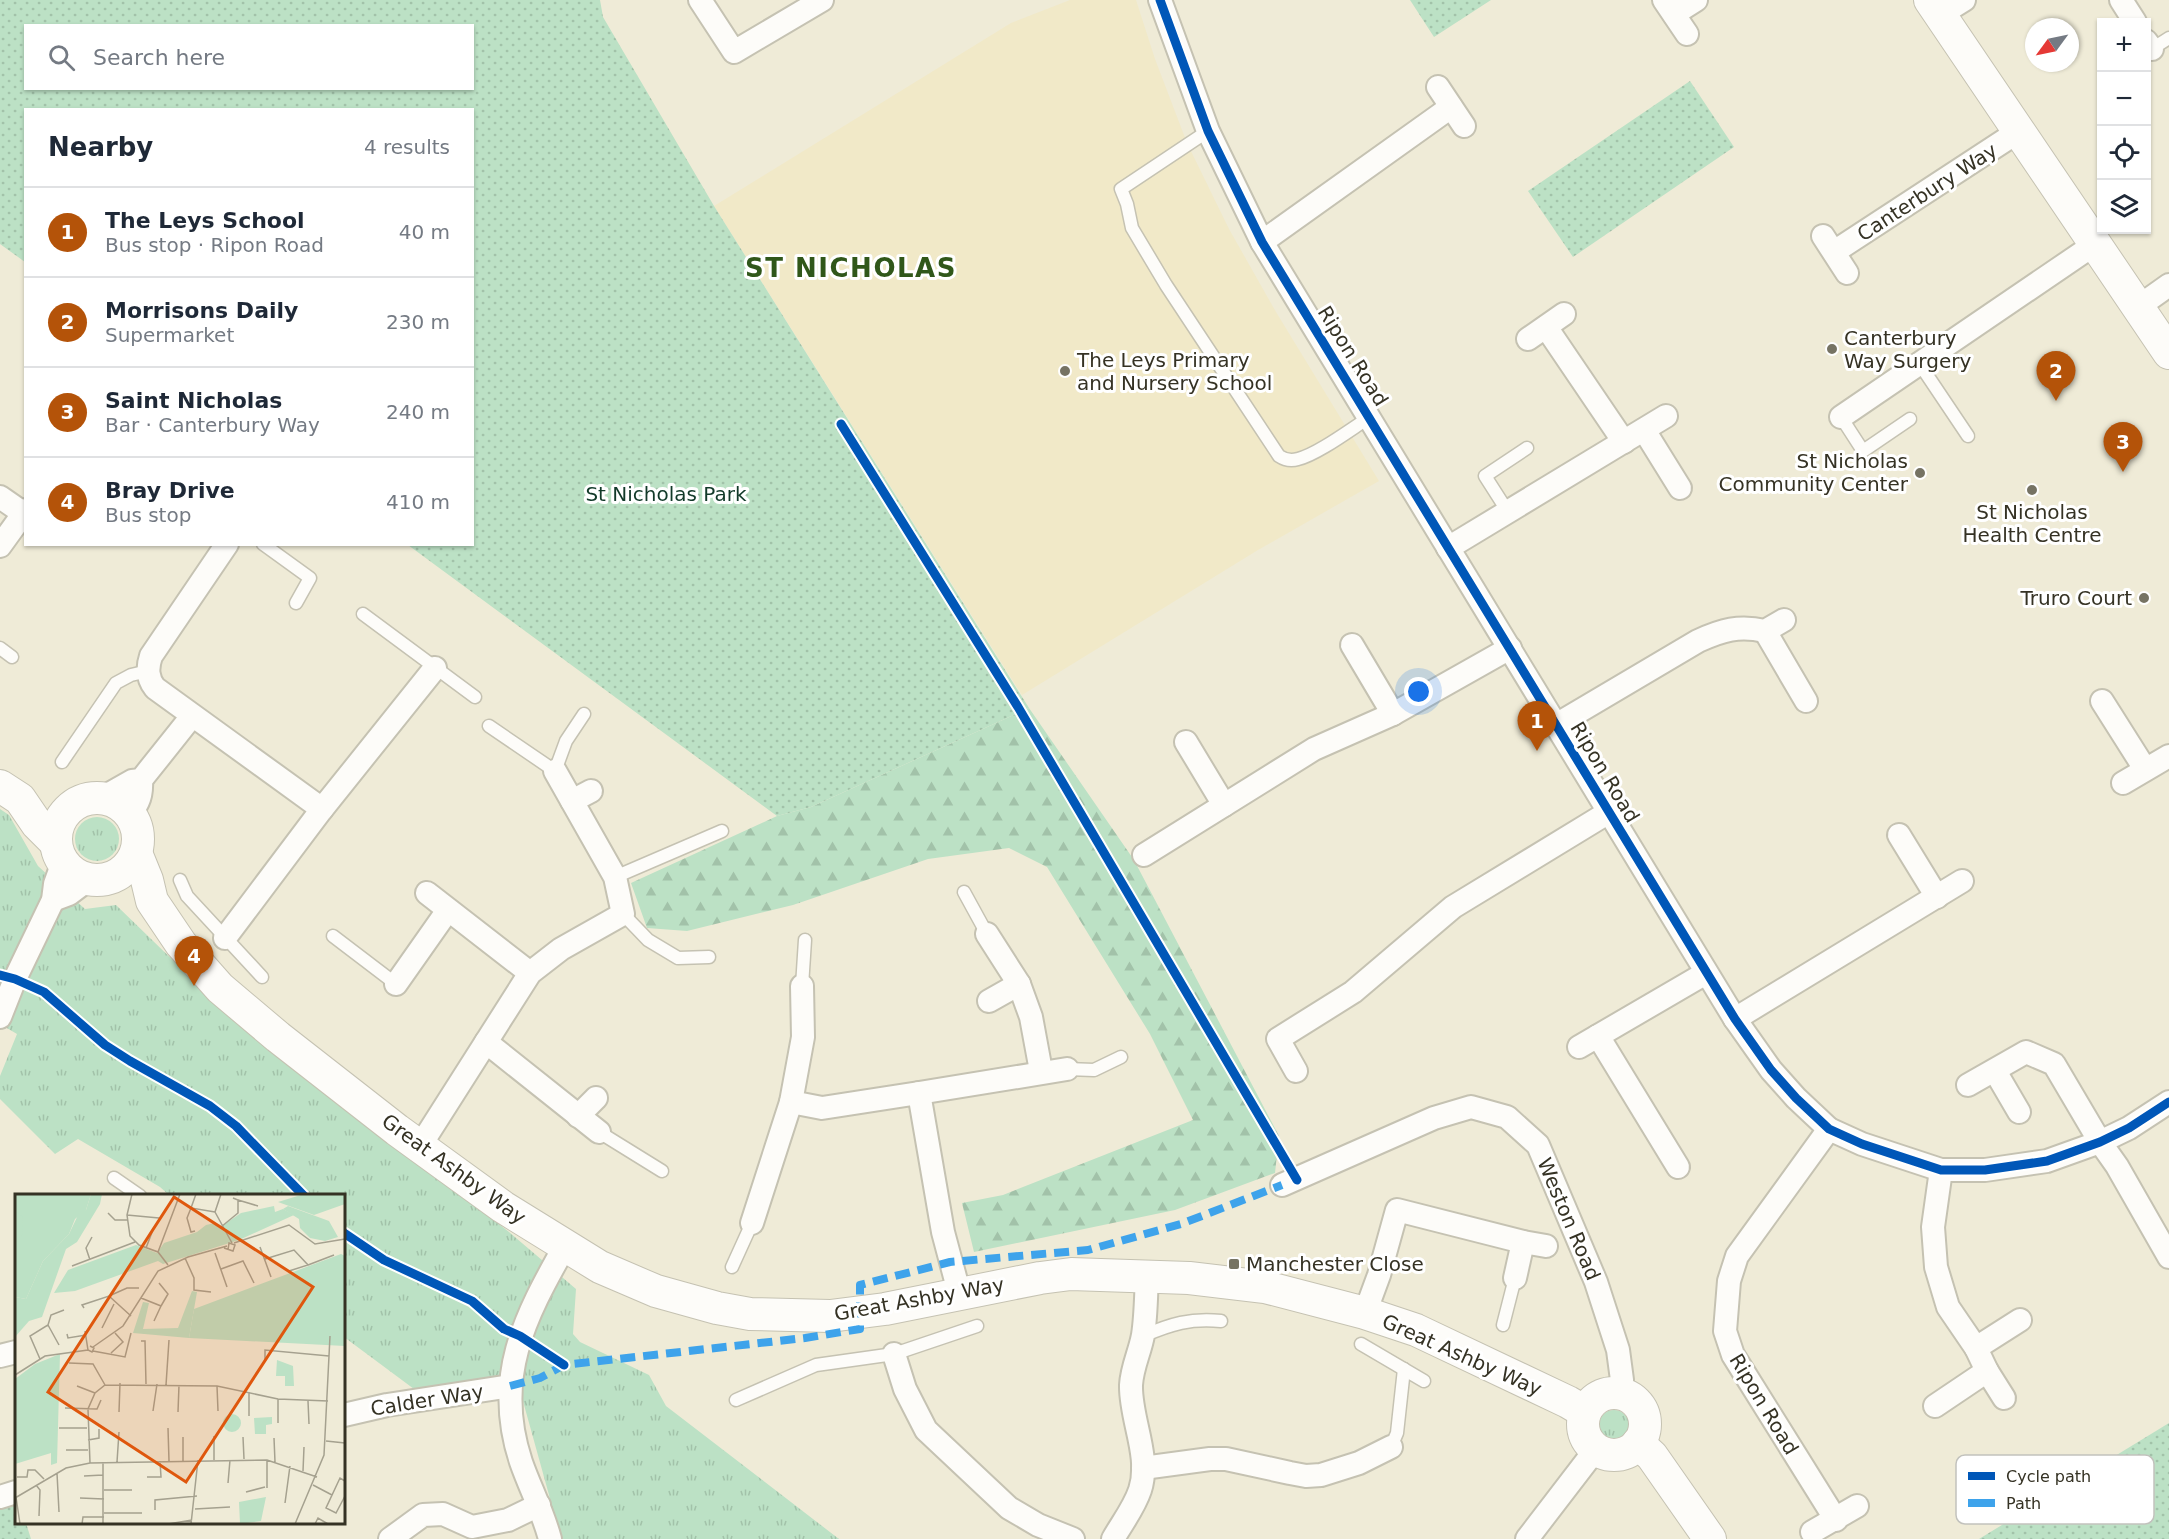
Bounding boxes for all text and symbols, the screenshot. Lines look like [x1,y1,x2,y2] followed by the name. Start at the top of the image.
[2025,18,2079,72] north arrow
[2097,18,2151,234] map controls
[2097,18,2151,72] button: +
[24,24,474,90] search box
[45,41,78,74] icon: search
[93,45,225,70] text: Search here
[2097,72,2151,126] button: −
[2097,126,2151,180] button: locate
[48,132,153,162] text: Nearby
[364,135,450,159] text: 4 results
[1853,138,2001,246] street label: Canterbury Way
[2097,180,2151,234] button: layers
[105,208,305,233] text: The Leys School
[61,220,74,244] text: 1
[399,220,450,244] text: 40 m
[105,233,324,257] text: Bus stop · Ripon Road
[745,253,957,283] district label: ST NICHOLAS
[105,298,298,323] text: Morrisons Daily
[1313,301,1393,411] street label: Ripon Road
[61,310,74,334] text: 2
[386,310,450,334] text: 230 m
[105,323,234,347] text: Supermarket
[1844,326,1971,373] place label: Canterbury Way Surgery
[1825,342,1839,356] marker: Canterbury Way Surgery
[1076,348,1272,395] place label: The Leys Primary and Nursery School
[2036,352,2076,401] pin: 2
[1058,364,1072,378] marker: The Leys Primary and Nursery School
[105,388,282,413] text: Saint Nicholas
[61,400,74,424] text: 3
[386,400,450,424] text: 240 m
[105,413,320,437] text: Bar · Canterbury Way
[2104,422,2142,472] pin: 3
[1719,449,1909,496] place label: St Nicholas Community Center
[1913,466,1927,480] marker: St Nicholas Community Center
[105,478,235,503] text: Bray Drive
[585,482,747,506] park label: St Nicholas Park
[2025,483,2039,497] marker: St Nicholas Health Centre
[61,490,74,514] text: 4
[386,490,450,514] text: 410 m
[1963,500,2101,547] place label: St Nicholas Health Centre
[105,503,191,527] text: Bus stop
[2020,586,2132,610] place label: Truro Court
[2137,591,2151,605] marker: Truro Court
[1404,677,1433,706] your location
[1518,702,1556,751] pin: 1
[1565,717,1645,827] street label: Ripon Road
[174,936,214,986] pin: 4
[377,1109,531,1229] street label: Great Ashby Way
[1532,1154,1606,1284] street label: Weston Road
[15,1194,345,1524] inset map
[1246,1252,1424,1276] place label: Manchester Close
[1227,1257,1241,1271] marker: Manchester Close
[832,1272,1006,1326] street label: Great Ashby Way
[1378,1309,1546,1401] street label: Great Ashby Way
[1724,1349,1804,1459] street label: Ripon Road
[369,1379,485,1421] street label: Calder Way
[1956,1455,2154,1524] legend
[2006,1467,2091,1486] text: Cycle path
[2006,1494,2041,1513] text: Path

